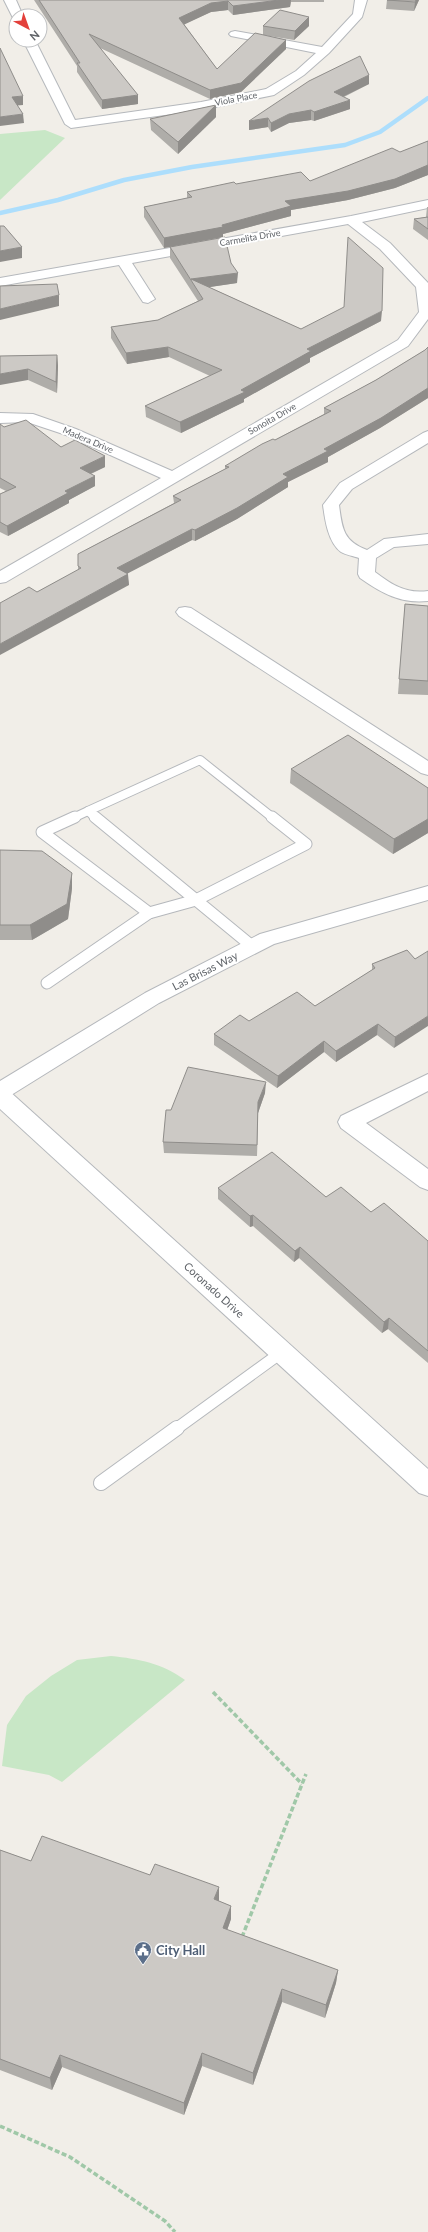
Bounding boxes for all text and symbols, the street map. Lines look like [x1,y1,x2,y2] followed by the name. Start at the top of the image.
[8,8,48,48] north arrow
[27,28,42,44] text: N
[214,89,258,108] street label: Viola Place
[219,227,281,248] street label: Carmelita Drive
[246,400,298,437] street label: Sonoita Drive
[61,424,115,455] street label: Madera Drive
[170,948,240,993] street label: Las Brisas Way
[182,1259,247,1320] street label: Coronado Drive
[133,1940,153,1965] public building icon: City Hall
[156,1942,205,1958] place label: City Hall

